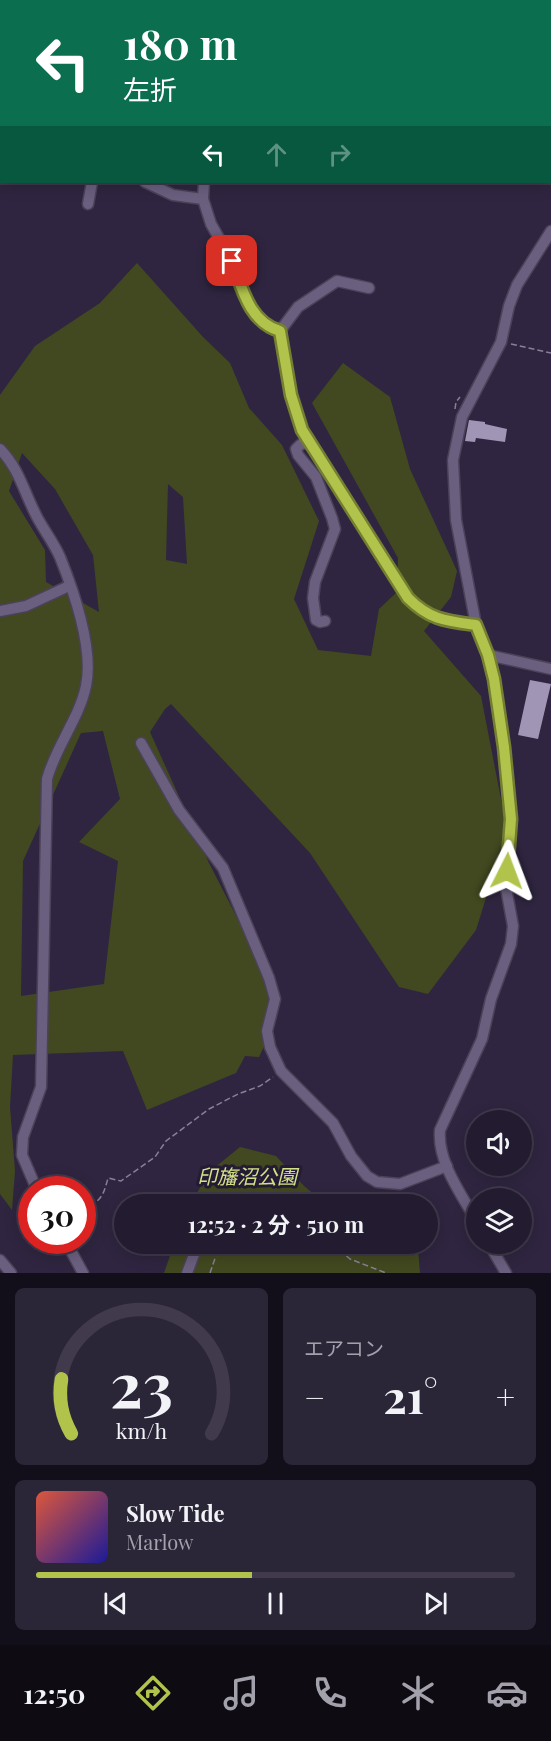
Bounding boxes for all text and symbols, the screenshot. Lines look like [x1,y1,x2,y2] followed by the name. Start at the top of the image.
[123,15,238,71] text: 180 m
[24,24,102,102] icon: left
[123,71,177,107] text: 左折
[197,138,230,171] icon: left
[260,138,293,171] icon: ahead
[323,138,356,171] icon: right
[206,235,257,286] pin
[215,244,248,277] icon: arrive
[475,839,539,903] position arrow
[466,1110,532,1254] map controls
[466,1110,532,1176] button: sound
[197,1162,300,1189] park label: 印旛沼公園
[18,1176,96,1254] speed limit sign: 30
[466,1188,532,1254] button: layers
[188,1209,364,1239] text: 12:52 · 2 分 · 510 m
[304,1334,384,1361] text: エアコン
[110,1340,173,1424] text: 23
[383,1365,438,1425] text: 21°
[304,1374,325,1418] text: −
[496,1374,515,1418] text: +
[116,1416,168,1444] text: km/h
[126,1498,225,1528] text: Slow Tide
[126,1528,194,1555] text: Marlow
[99,1587,132,1620] icon: previous
[259,1587,292,1620] icon: pause
[419,1587,452,1620] icon: next
[132,1672,174,1714] icon: directions
[220,1672,262,1714] icon: music
[309,1672,351,1714] icon: phone
[397,1672,439,1714] icon: climate
[486,1672,528,1714] icon: car
[23,1675,85,1711] text: 12:50

